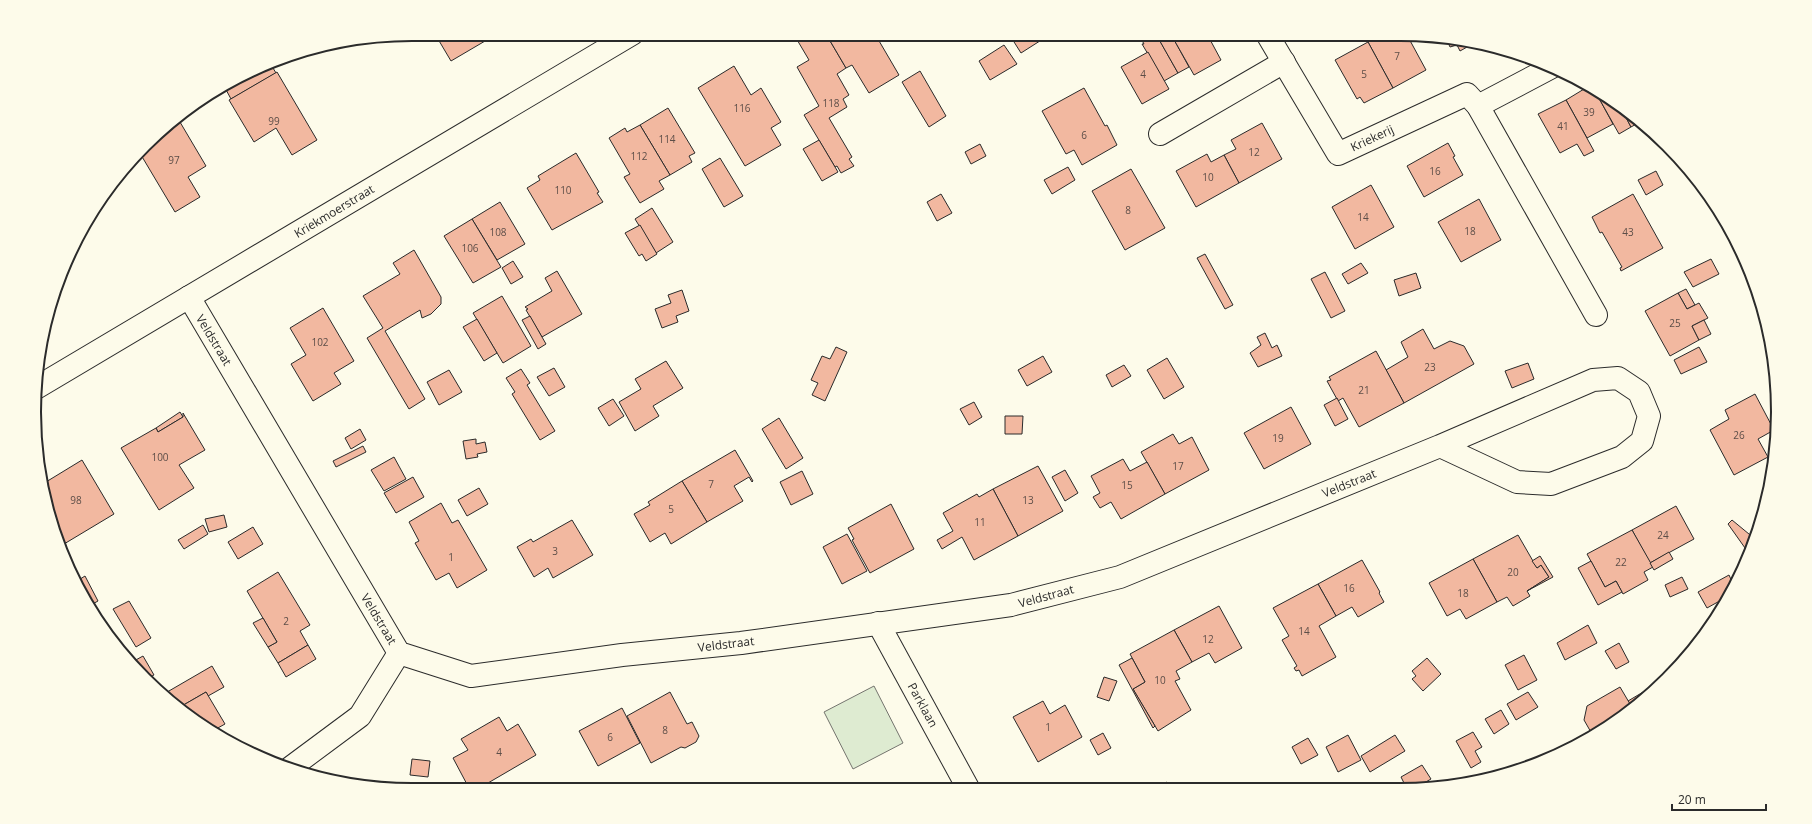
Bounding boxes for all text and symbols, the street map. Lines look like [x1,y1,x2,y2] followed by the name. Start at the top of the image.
[1394,49,1400,63] house number: 7
[1140,67,1146,81] house number: 4
[1361,67,1367,81] house number: 5
[822,96,840,110] house number: 118
[733,101,751,115] house number: 116
[1583,105,1595,119] house number: 39
[268,114,280,128] house number: 99
[1557,119,1569,133] house number: 41
[1348,121,1396,155] street label: Kriekerij
[1081,128,1087,142] house number: 6
[658,132,676,146] house number: 114
[1248,145,1260,159] house number: 12
[630,149,648,163] house number: 112
[168,153,180,167] house number: 97
[1429,164,1441,178] house number: 16
[1202,170,1214,184] house number: 10
[291,180,377,242] street label: Kriekmoerstraat
[554,183,572,197] house number: 110
[1125,203,1131,217] house number: 8
[1357,210,1369,224] house number: 14
[1464,224,1476,238] house number: 18
[489,225,507,239] house number: 108
[1622,225,1634,239] house number: 43
[461,241,479,255] house number: 106
[192,311,236,369] street label: Veldstraat
[1669,316,1681,330] house number: 25
[311,335,329,349] house number: 102
[1424,360,1436,374] house number: 23
[1358,383,1370,397] house number: 21
[1733,428,1745,442] house number: 26
[1272,431,1284,445] house number: 19
[151,450,169,464] house number: 100
[1172,459,1184,473] house number: 17
[1319,464,1379,502] street label: Veldstraat
[708,477,714,491] house number: 7
[1121,478,1133,492] house number: 15
[70,493,82,507] house number: 98
[1022,493,1034,507] house number: 13
[668,502,674,516] house number: 5
[974,515,986,529] house number: 11
[1657,528,1669,542] house number: 24
[552,544,558,558] house number: 3
[448,550,454,564] house number: 1
[1615,555,1627,569] house number: 22
[1507,565,1519,579] house number: 20
[1016,580,1076,612] street label: Veldstraat
[1343,581,1355,595] house number: 16
[1457,586,1469,600] house number: 18
[357,590,401,648] street label: Veldstraat
[283,614,289,628] house number: 2
[1298,624,1310,638] house number: 14
[697,632,755,656] street label: Veldstraat
[1202,632,1214,646] house number: 12
[1154,673,1166,687] house number: 10
[904,680,942,730] street label: Parklaan
[1045,720,1051,734] house number: 1
[662,723,668,737] house number: 8
[607,730,613,744] house number: 6
[496,745,502,759] house number: 4
[1672,786,1766,812] scale bar
[1678,791,1706,808] text: 20 m

